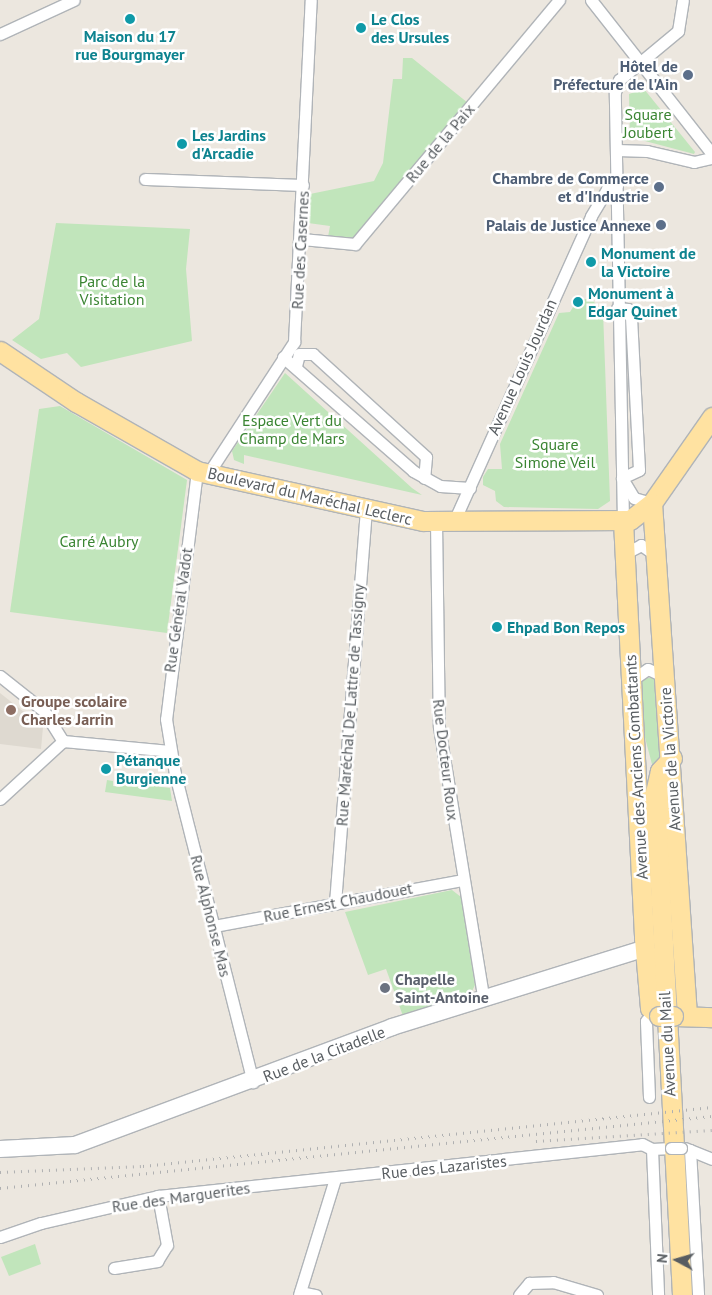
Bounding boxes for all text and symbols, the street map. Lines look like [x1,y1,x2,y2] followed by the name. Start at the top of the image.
[371,9,449,47] place label: Le Clos des Ursules
[124,13,136,25] marker: Maison du 17 rue Bourgmayer
[355,22,367,34] marker: Le Clos des Ursules
[75,26,185,64] place label: Maison du 17 rue Bourgmayer
[553,56,678,94] place label: Hôtel de Préfecture de l'Ain
[682,69,694,81] marker: Hôtel de Préfecture de l'Ain
[401,100,479,186] street label: Rue de la Paix
[623,104,673,142] park label: Square Joubert
[192,125,266,163] place label: Les Jardins d'Arcadie
[176,138,188,150] marker: Les Jardins d'Arcadie
[492,168,649,206] place label: Chambre de Commerce et d'Industrie
[653,181,665,193] marker: Chambre de Commerce et d'Industrie
[287,190,313,310] street label: Rue des Casernes
[485,215,651,235] place label: Palais de Justice Annexe
[655,219,667,231] marker: Palais de Justice Annexe
[601,243,696,281] place label: Monument de la Victoire
[585,256,597,268] marker: Monument de la Victoire
[79,271,145,309] park label: Parc de la Visitation
[588,283,677,321] place label: Monument à Edgar Quinet
[483,296,561,438] street label: Avenue Louis Jourdan
[572,296,584,308] marker: Monument à Edgar Quinet
[239,410,345,448] park label: Espace Vert du Champ de Mars
[515,434,595,472] park label: Square Simone Veil
[206,463,414,529] street label: Boulevard du Maréchal Leclerc
[59,531,139,551] park label: Carré Aubry
[160,546,196,674] street label: Rue Général Vadot
[332,583,368,827] street label: Rue Maréchal De Lattre de Tassigny
[507,617,625,637] place label: Ehpad Bon Repos
[491,621,503,633] marker: Ehpad Bon Repos
[621,654,651,880] street label: Avenue des Anciens Combattants
[655,686,685,832] street label: Avenue de la Victoire
[21,691,127,729] place label: Groupe scolaire Charles Jarrin
[429,698,463,822] street label: Rue Docteur Roux
[5,704,17,716] marker: Groupe scolaire Charles Jarrin
[116,750,186,788] place label: Pétanque Burgienne
[100,763,112,775] marker: Pétanque Burgienne
[186,853,236,979] street label: Rue Alphonse Mas
[262,878,414,926] street label: Rue Ernest Chaudouet
[395,969,489,1007] place label: Chapelle Saint-Antoine
[379,982,391,994] marker: Chapelle Saint-Antoine
[655,991,679,1097] street label: Avenue du Mail
[260,1022,388,1086] street label: Rue de la Citadelle
[381,1151,507,1183] street label: Rue des Lazaristes
[111,1178,251,1216] street label: Rue des Marguerites
[652,1235,702,1285] north arrow
[653,1253,672,1264] text: N

